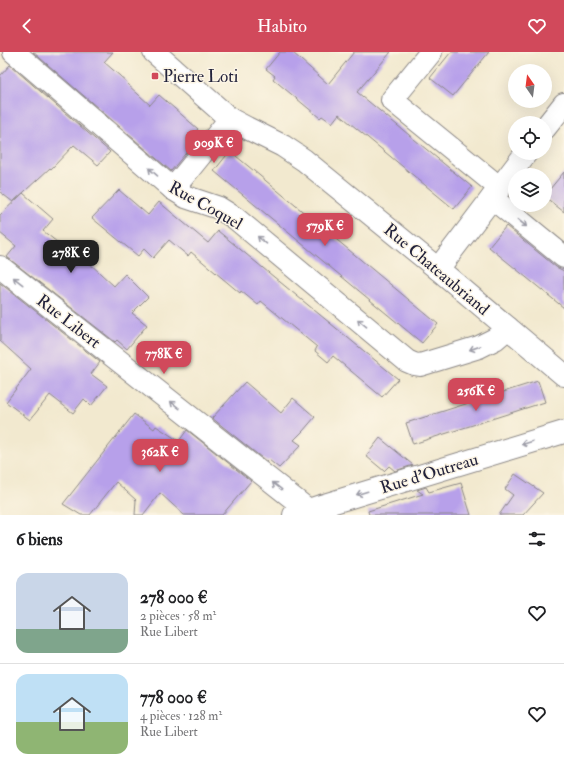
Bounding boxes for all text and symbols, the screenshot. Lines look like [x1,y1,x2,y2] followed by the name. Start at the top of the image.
[16,15,38,37] icon: back
[257,15,307,38] text: Habito
[526,15,548,37] icon: heart
[508,64,552,108] north arrow
[508,64,552,212] map controls
[163,66,239,87] place label: Pierre Loti
[150,71,160,81] marker: Pierre Loti
[508,116,552,160] button: locate
[181,130,247,164] pin: 909K €
[194,135,234,151] text: 909K €
[148,167,158,177] one-way arrow
[508,168,552,212] button: layers
[165,177,247,235] street label: Rue Coquel
[292,213,358,247] pin: 579K €
[306,218,344,234] text: 579K €
[517,218,528,227] one-way arrow
[380,219,494,320] street label: Rue Chateaubriand
[257,236,267,245] one-way arrow
[38,240,104,274] pin: 278K €
[52,245,90,261] text: 278K €
[13,277,24,285] one-way arrow
[32,290,105,353] street label: Rue Libert
[357,319,367,328] one-way arrow
[131,341,197,375] pin: 778K €
[469,345,482,352] one-way arrow
[145,346,183,362] text: 778K €
[443,378,509,412] pin: 256K €
[457,383,495,399] text: 256K €
[170,401,181,410] one-way arrow
[127,439,193,473] pin: 362K €
[520,440,533,447] one-way arrow
[141,444,179,460] text: 362K €
[378,449,481,498] street label: Rue d'Outreau
[272,482,283,490] one-way arrow
[356,490,369,497] one-way arrow
[526,528,548,550] icon: filters
[16,529,63,550] text: 6 biens
[140,587,208,608] text: 278 000 €
[48,589,96,637] icon: home
[526,602,548,624] icon: heart
[140,608,216,624] text: 2 pièces · 58 m²
[140,624,198,640] text: Rue Libert
[140,687,207,708] text: 778 000 €
[48,690,96,738] icon: home
[526,703,548,725] icon: heart
[140,708,222,724] text: 4 pièces · 128 m²
[140,724,198,740] text: Rue Libert

